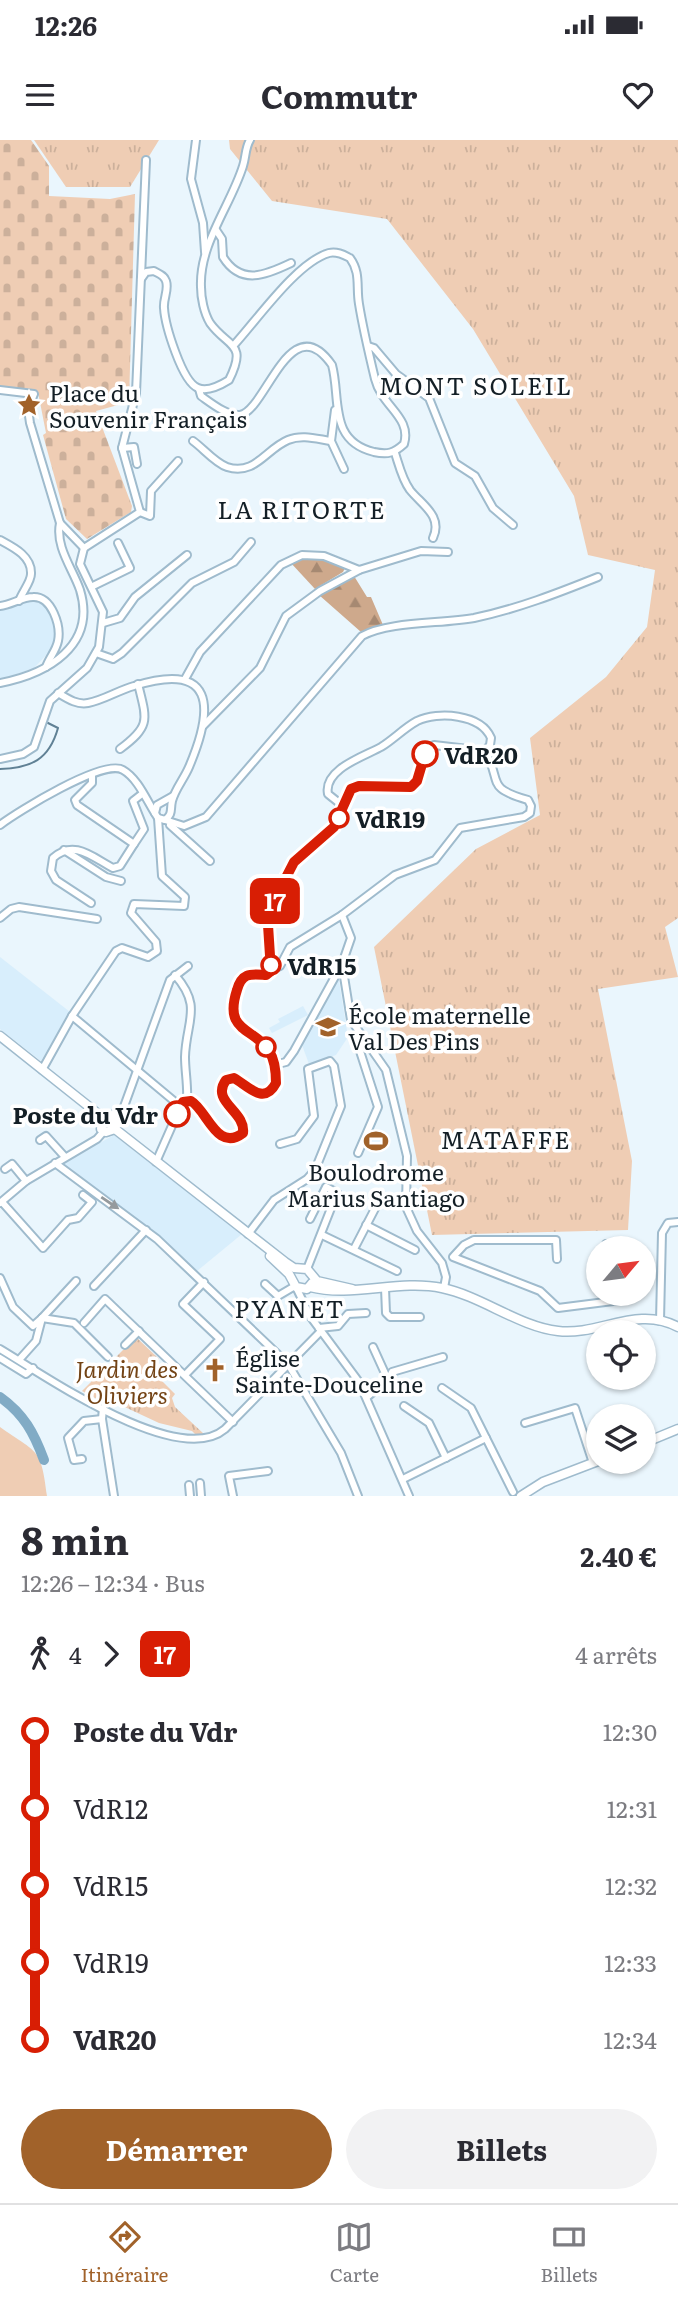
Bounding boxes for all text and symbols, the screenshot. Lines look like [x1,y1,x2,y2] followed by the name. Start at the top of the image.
[35,5,97,44] text: 12:26
[261,71,417,119] text: Commutr
[21,76,59,114] icon: menu
[619,76,657,114] icon: heart
[379,367,573,402] district label: MONT SOLEIL
[49,375,247,435] place label: Place du Souvenir Français
[15,391,43,419] place icon: Place du Souvenir Français
[217,491,387,526] district label: LA RITORTE
[444,737,518,771] place label: VdR20
[412,741,438,767] marker: VdR20
[355,801,425,835] place label: VdR19
[329,808,349,828] marker: VdR19
[244,878,306,924] line badge: 17
[264,883,286,918] text: 17
[287,948,356,982] place label: VdR15
[261,955,281,975] marker: VdR15
[348,997,531,1057] place label: École maternelle Val Des Pins
[314,1013,342,1041] school or university icon: École maternelle Val Des Pins
[256,1037,276,1057] unlabelled marker
[13,1097,159,1131] place label: Poste du Vdr
[164,1101,190,1127] marker: Poste du Vdr
[440,1121,572,1156] district label: MATAFFE
[362,1127,390,1155] sports icon: Boulodrome Marius Santiago
[287,1154,465,1214] place label: Boulodrome Marius Santiago
[101,1196,120,1209] one-way arrow
[586,1236,656,1306] north arrow
[586,1236,656,1474] map controls
[235,1290,345,1325] district label: PYANET
[586,1320,656,1390] button: locate
[235,1340,423,1400] place label: Église Sainte-Douceline
[76,1351,178,1411] park label: Jardin des Oliviers
[201,1356,229,1384] church icon: Église Sainte-Douceline
[586,1404,656,1474] button: layers
[21,1510,129,1567] text: 8 min
[580,1536,657,1575] text: 2.40 €
[21,1565,205,1599] text: 12:26 – 12:34 · Bus
[21,1635,59,1673] icon: walk
[92,1635,130,1673] icon: forward
[154,1636,176,1671] text: 17
[69,1637,82,1671] text: 4
[575,1637,657,1671] text: 4 arrêts
[73,1711,237,1750] text: Poste du Vdr
[603,1714,657,1748] text: 12:30
[73,1788,148,1827] text: VdR12
[607,1791,657,1825] text: 12:31
[73,1865,148,1904] text: VdR15
[605,1868,657,1902] text: 12:32
[73,1942,149,1981] text: VdR19
[604,1945,657,1979] text: 12:33
[73,2019,157,2058] text: VdR20
[604,2022,657,2056] text: 12:34
[21,2109,332,2189] button: Démarrer
[346,2109,657,2189] button: Billets
[81,2218,168,2288] tab: Itinéraire
[330,2218,379,2288] tab: Carte
[540,2218,597,2288] tab: Billets

